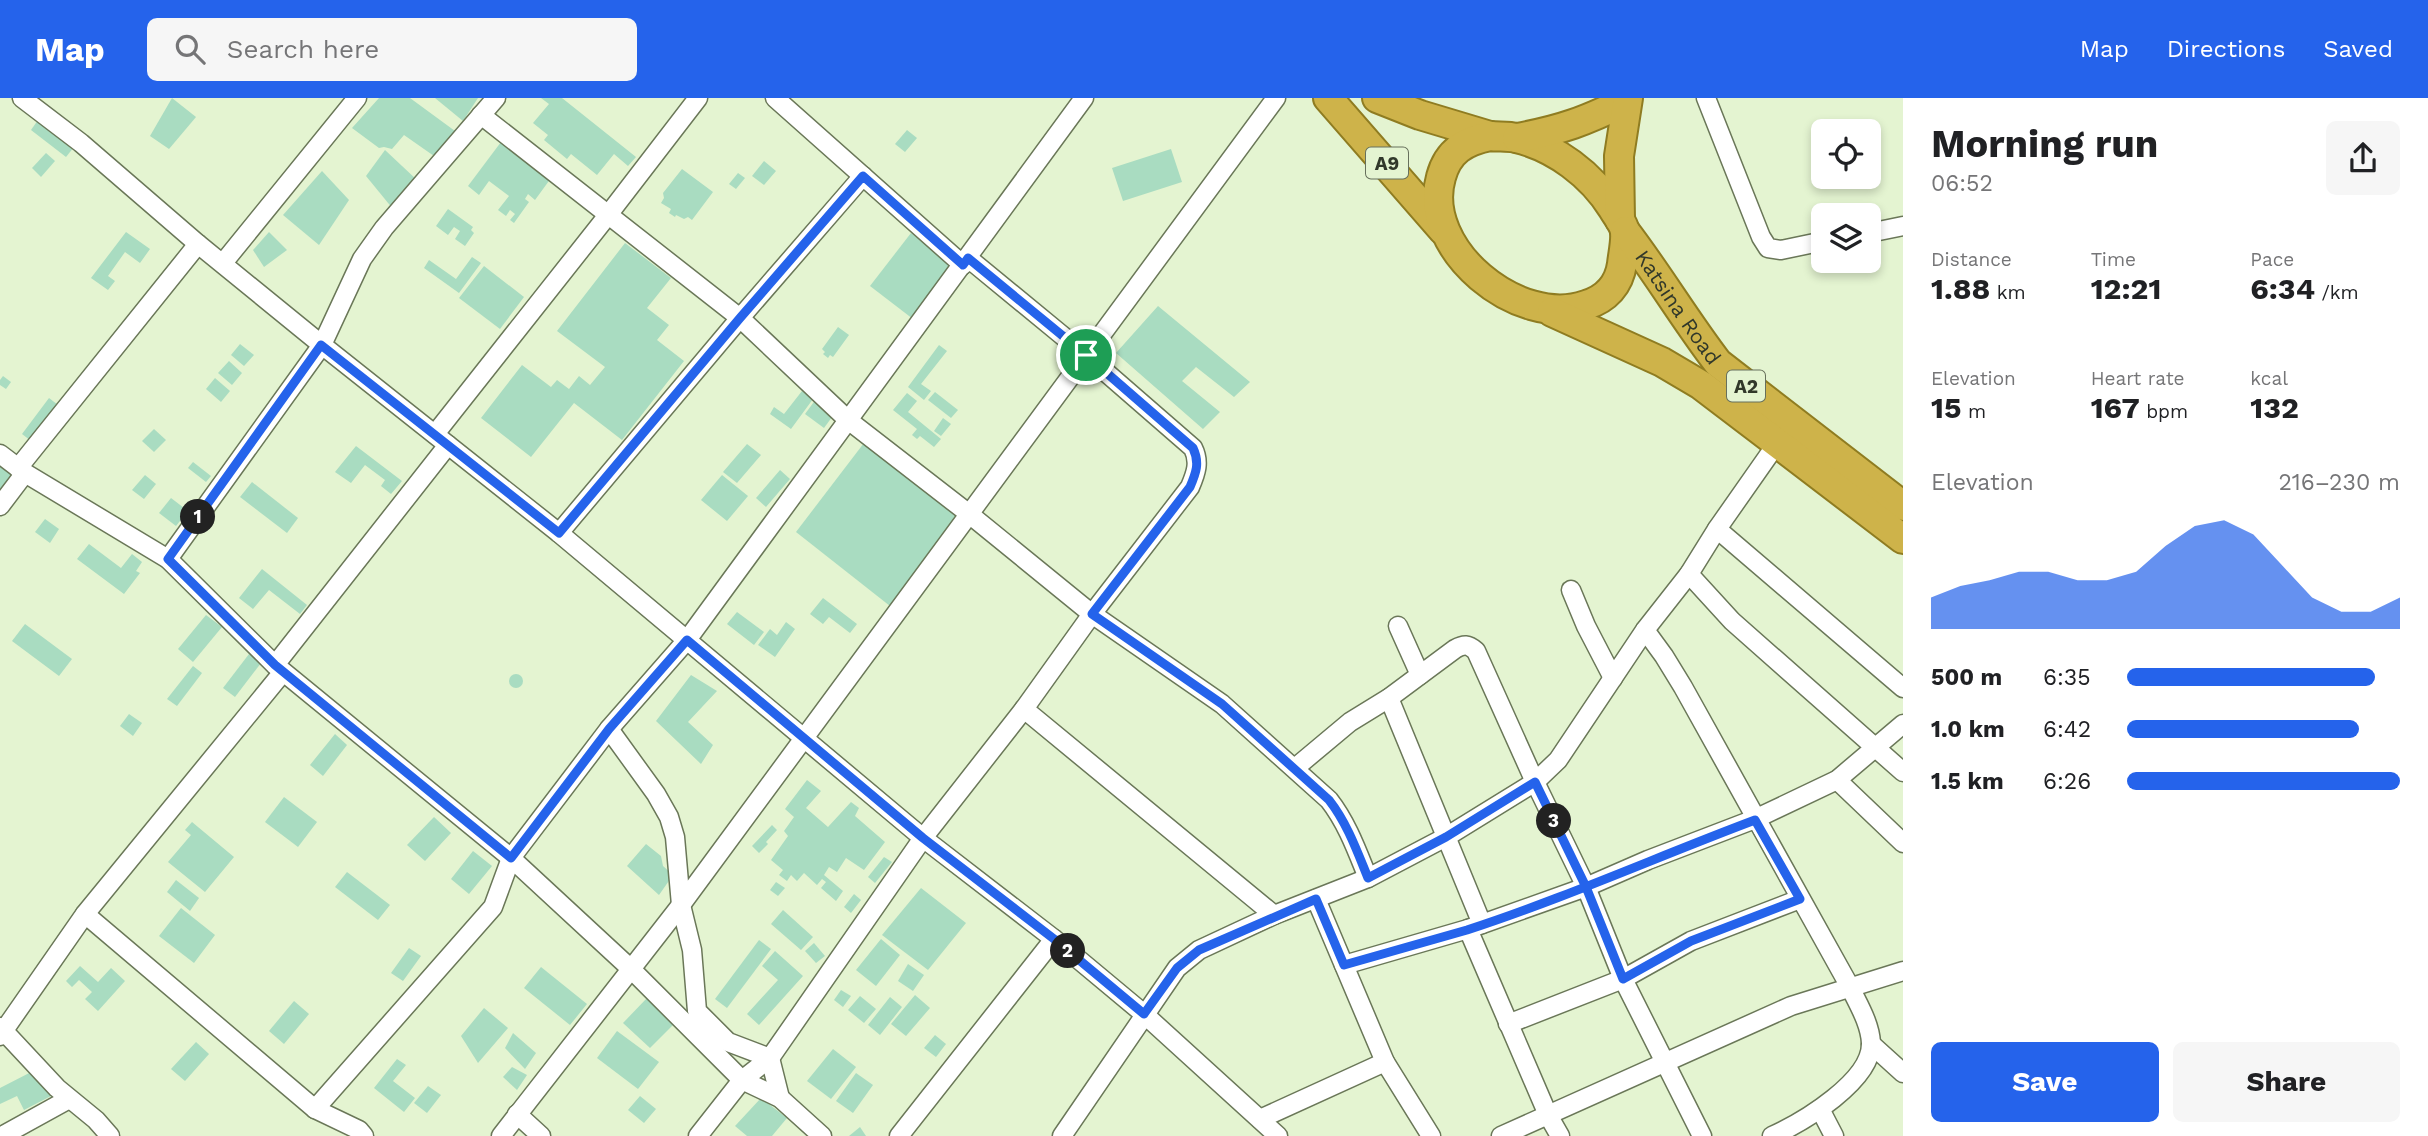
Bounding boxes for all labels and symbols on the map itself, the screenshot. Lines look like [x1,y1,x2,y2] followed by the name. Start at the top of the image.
[1366,148,1408,178] road number: A9
[1630,245,1727,369] street label: Katsina Road
[1056,325,1116,385] pin
[1727,370,1765,402] road number: A2
[180,500,216,534] pin: 1
[1536,804,1572,838] pin: 3
[1050,934,1086,968] pin: 2

